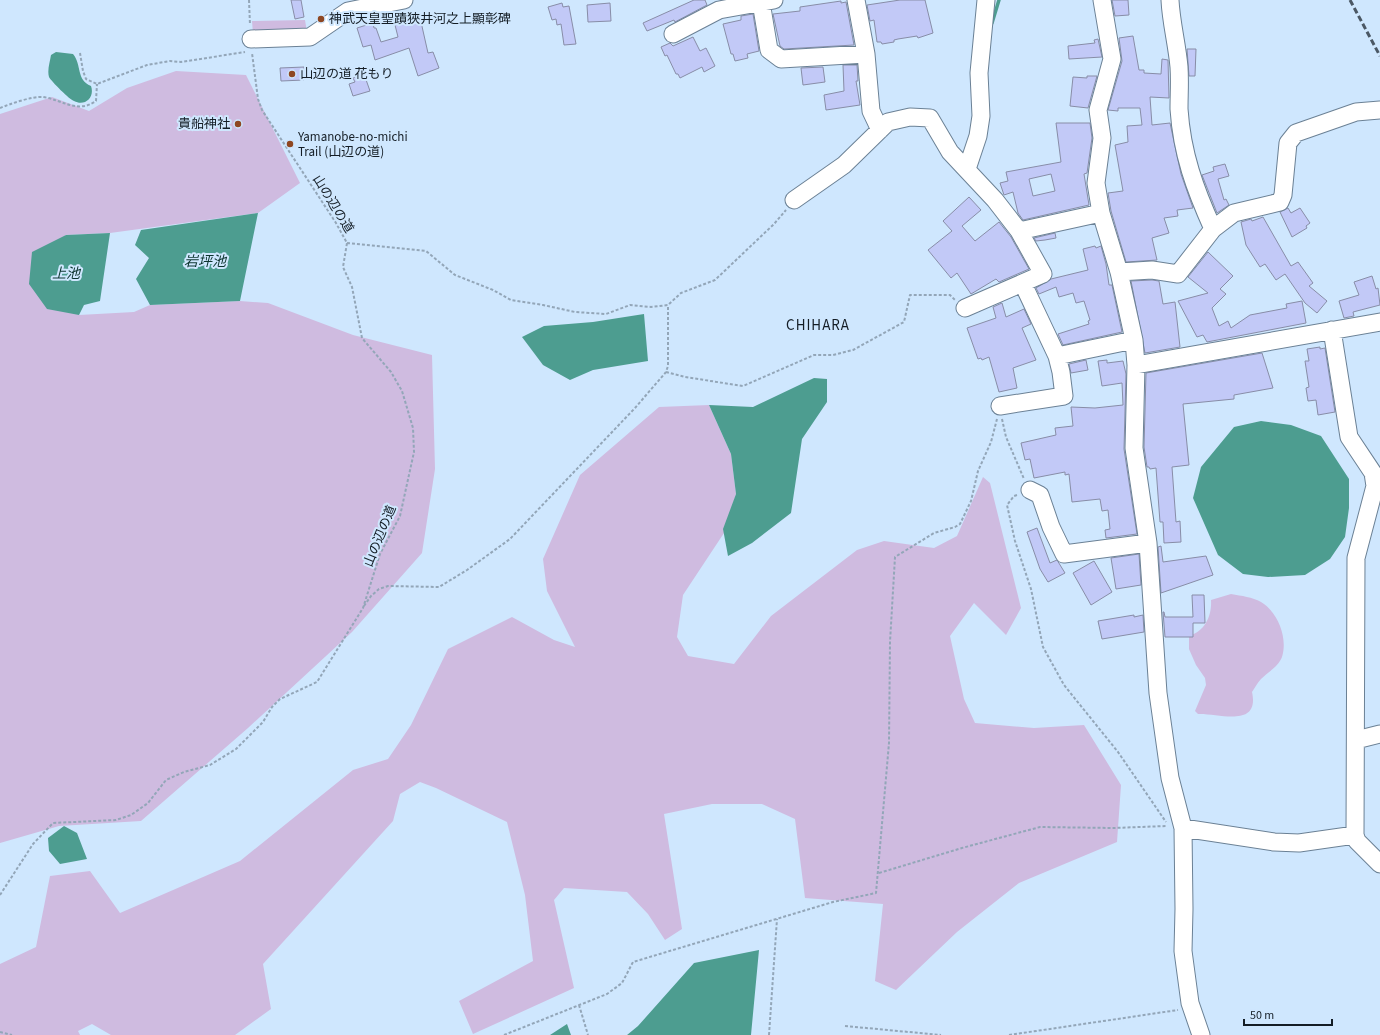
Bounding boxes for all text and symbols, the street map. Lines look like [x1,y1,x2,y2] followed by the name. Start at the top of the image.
[329,10,511,28] place label: 神武天皇聖蹟狹井河之上顯彰碑
[316,14,326,24] marker: 神武天皇聖蹟狹井河之上顯彰碑
[300,65,394,83] place label: 山辺の道 花もり
[287,69,297,79] marker: 山辺の道 花もり
[178,115,230,133] place label: 貴船神社
[233,119,243,129] marker: 貴船神社
[297,128,408,161] place label: Yamanobe-no-michi Trail (山辺の道)
[285,139,295,149] marker: Yamanobe-no-michi Trail (山辺の道)
[308,172,358,236] street label: 山の辺の道
[184,252,228,272] water label: 岩坪池
[52,264,82,284] water label: 上池
[786,315,850,336] district label: CHIHARA
[359,502,401,570] street label: 山の辺の道
[1244,1001,1332,1027] scale bar
[1250,1007,1274,1024] text: 50 m

